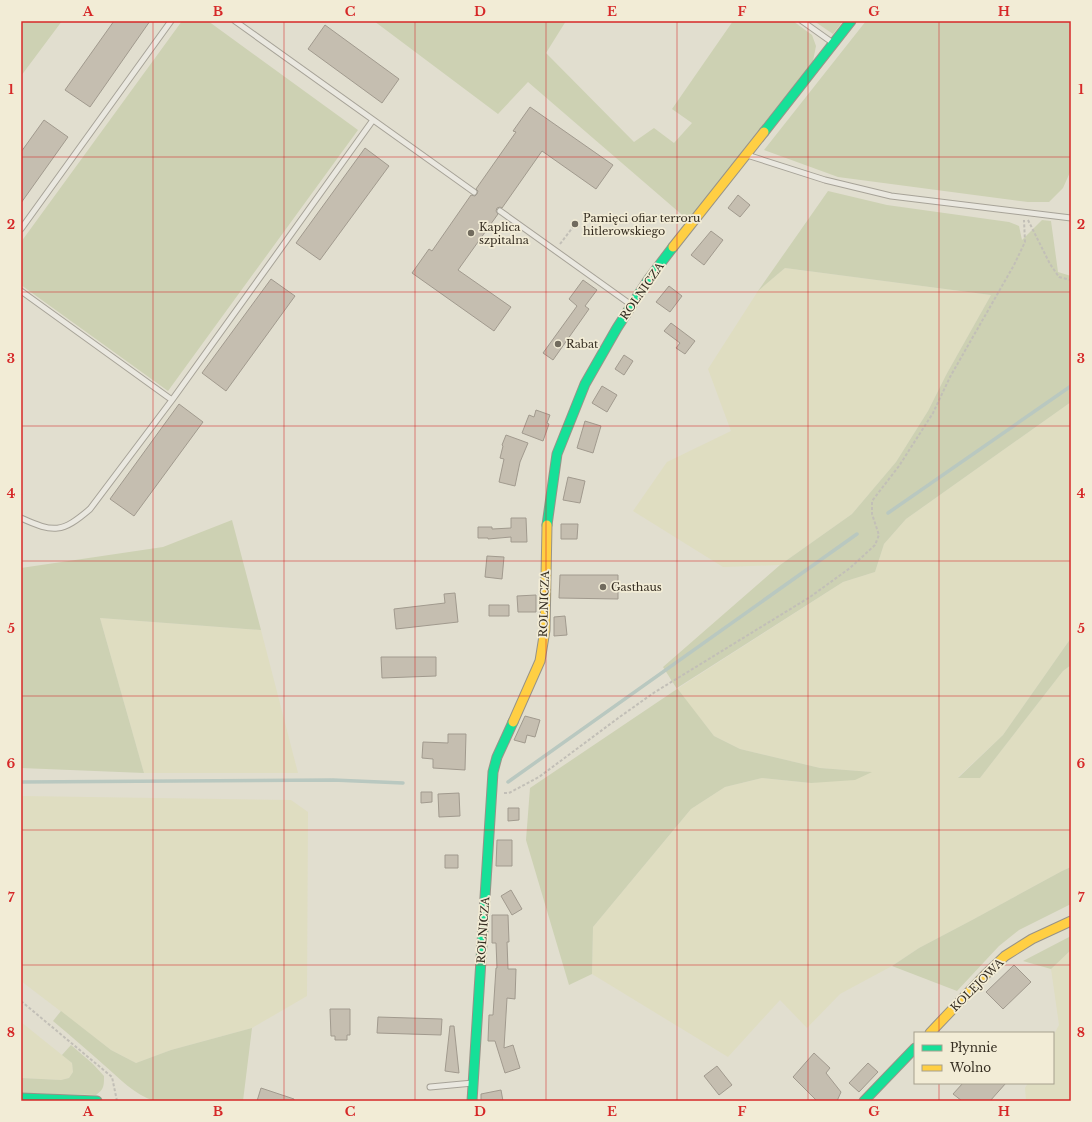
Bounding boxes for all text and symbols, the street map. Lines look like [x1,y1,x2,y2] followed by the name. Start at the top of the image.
[82,3,94,20] text: A
[213,3,223,20] text: B
[345,3,356,20] text: C
[474,3,486,20] text: D
[607,3,617,20] text: E
[738,3,747,20] text: F
[868,3,880,20] text: G
[998,3,1010,20] text: H
[8,81,14,98] text: 1
[1078,81,1084,98] text: 1
[583,211,701,238] place label: Pamięci ofiar terroru hitlerowskiego
[7,216,15,233] text: 2
[1077,216,1085,233] text: 2
[570,219,580,229] marker: Pamięci ofiar terroru hitlerowskiego
[479,220,530,247] place label: Kaplica szpitalna
[466,228,476,238] marker: Kaplica szpitalna
[617,259,667,322] street label: ROLNICZA
[566,337,599,351] place label: Rabat
[553,339,563,349] marker: Rabat
[7,350,15,367] text: 3
[1077,350,1085,367] text: 3
[7,485,16,502] text: 4
[1077,485,1086,502] text: 4
[536,570,552,638] street label: ROLNICZA
[611,580,662,594] place label: Gasthaus
[598,582,608,592] marker: Gasthaus
[7,620,15,637] text: 5
[1077,620,1085,637] text: 5
[7,755,16,772] text: 6
[1077,755,1086,772] text: 6
[8,889,15,906] text: 7
[1078,889,1085,906] text: 7
[474,896,492,964] street label: ROLNICZA
[948,955,1007,1014] street label: KOLEJOWA
[7,1024,15,1041] text: 8
[1077,1024,1085,1041] text: 8
[914,1032,1054,1084] legend
[950,1040,997,1055] text: Płynnie
[949,1060,991,1075] text: Wolno
[82,1103,94,1120] text: A
[213,1103,223,1120] text: B
[345,1103,356,1120] text: C
[474,1103,486,1120] text: D
[607,1103,617,1120] text: E
[738,1103,747,1120] text: F
[868,1103,880,1120] text: G
[998,1103,1010,1120] text: H

